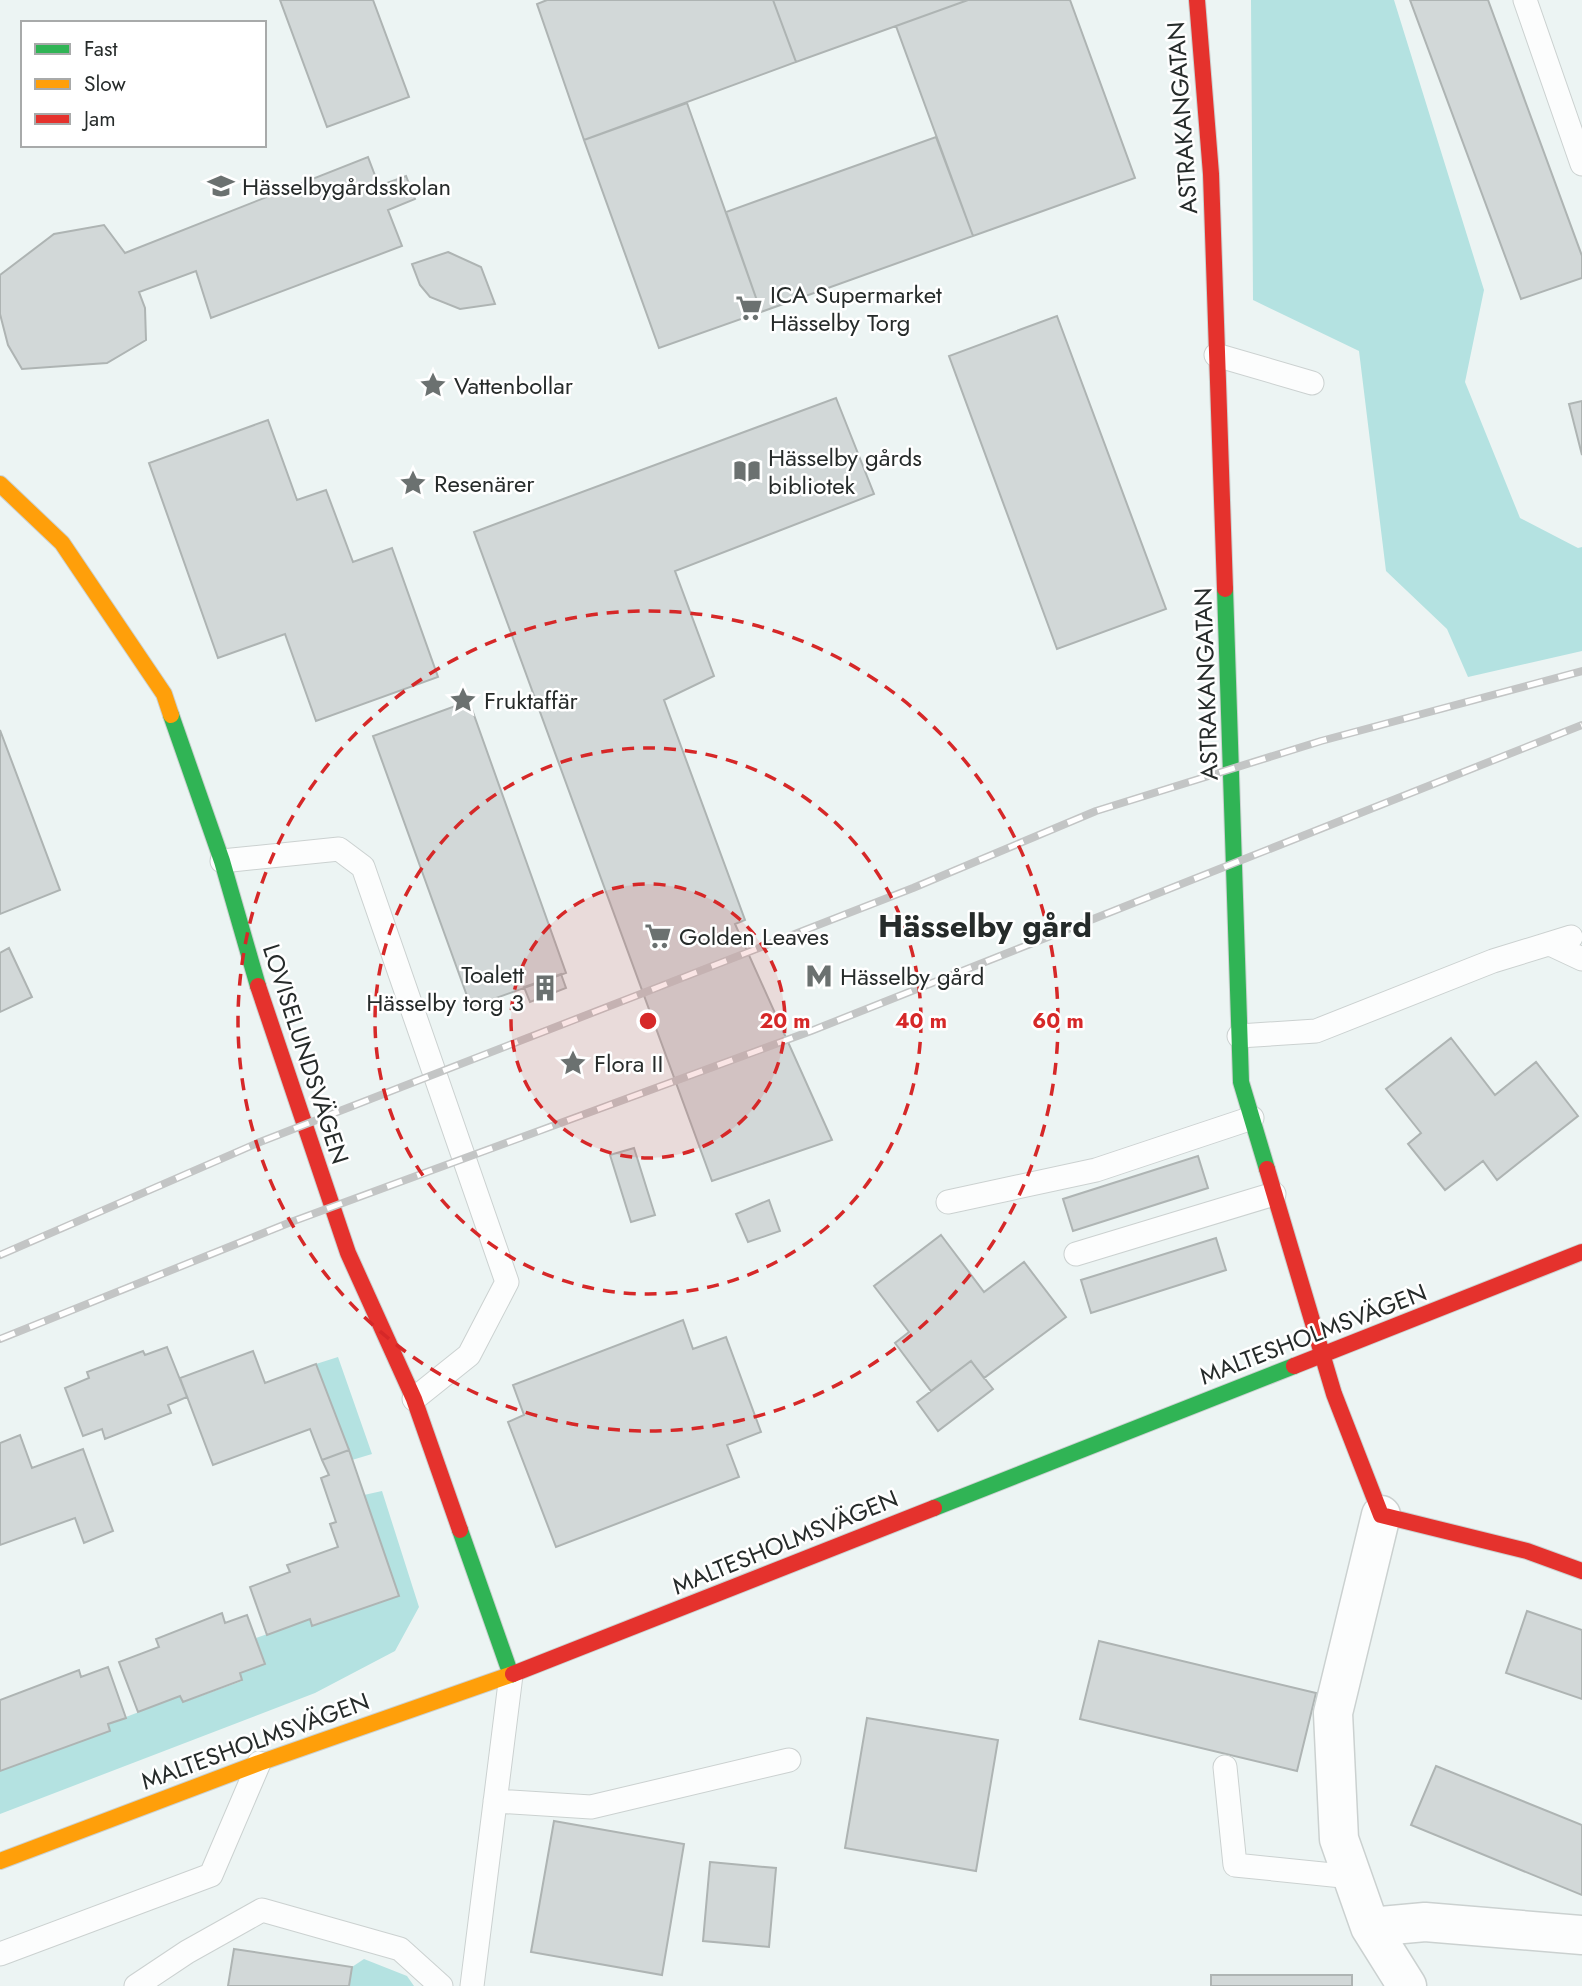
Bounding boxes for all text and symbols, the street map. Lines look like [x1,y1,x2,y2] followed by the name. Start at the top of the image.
[21,21,266,147] legend
[1158,21,1206,215] street label: ASTRAKANGATAN
[84,34,117,64] text: Fast
[84,69,126,99] text: Slow
[81,104,116,134] text: Jam
[242,169,451,204] place label: Hässelbygårdsskolan
[206,171,236,201] school or university icon: Hässelbygårdsskolan
[770,277,942,340] place label: ICA Supermarket Hässelby Torg
[734,293,764,323] supermarket icon: ICA Supermarket Hässelby Torg
[454,368,574,403] place label: Vattenbollar
[418,370,448,400] place icon: Vattenbollar
[768,440,922,503] place label: Hässelby gårds bibliotek
[732,456,762,486] library icon: Hässelby gårds bibliotek
[434,466,535,501] place label: Resenärer
[398,468,428,498] place icon: Resenärer
[1185,587,1227,781] street label: ASTRAKANGATAN
[484,683,579,718] place label: Fruktaffär
[448,685,478,715] place icon: Fruktaffär
[878,903,1092,949] district label: Hässelby gård
[679,919,829,954] place label: Golden Leaves
[643,921,673,951] supermarket icon: Golden Leaves
[254,940,358,1168] street label: LOVISELUNDSVÄGEN
[366,957,524,1020] place label: Toalett Hässelby torg 3
[840,959,984,994] place label: Hässelby gård
[804,961,834,991] metro station icon: Hässelby gård
[530,973,560,1003] building icon: Toalett Hässelby torg 3
[759,1006,811,1036] text: 20 m
[895,1006,947,1036] text: 40 m
[1032,1006,1084,1036] text: 60 m
[636,1009,660,1033] centre of rings
[594,1046,663,1081] place label: Flora II
[558,1048,588,1078] place icon: Flora II
[1195,1275,1431,1393] street label: MALTESHOLMSVÄGEN
[667,1481,903,1603] street label: MALTESHOLMSVÄGEN
[136,1683,374,1799] street label: MALTESHOLMSVÄGEN

